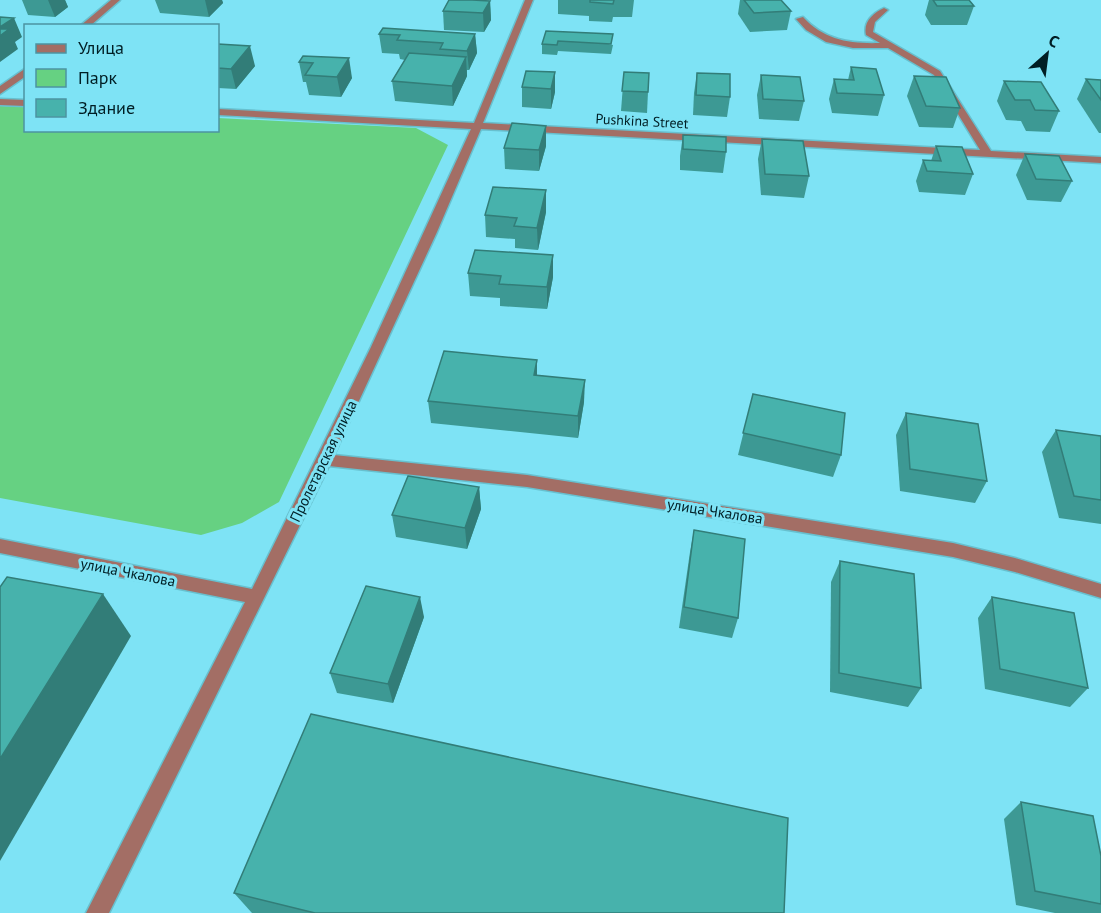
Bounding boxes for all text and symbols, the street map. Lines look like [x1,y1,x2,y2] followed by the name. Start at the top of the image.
[24,24,219,132] legend
[1017,24,1077,84] north arrow
[1045,30,1063,52] text: С
[78,36,124,59] text: Улица
[78,66,118,89] text: Парк
[78,96,135,119] text: Здание
[595,110,689,132] street label: Pushkina Street
[285,397,361,525] street label: Пролетарская улица
[666,494,764,528] street label: улица Чкалова
[79,553,177,591] street label: улица Чкалова

